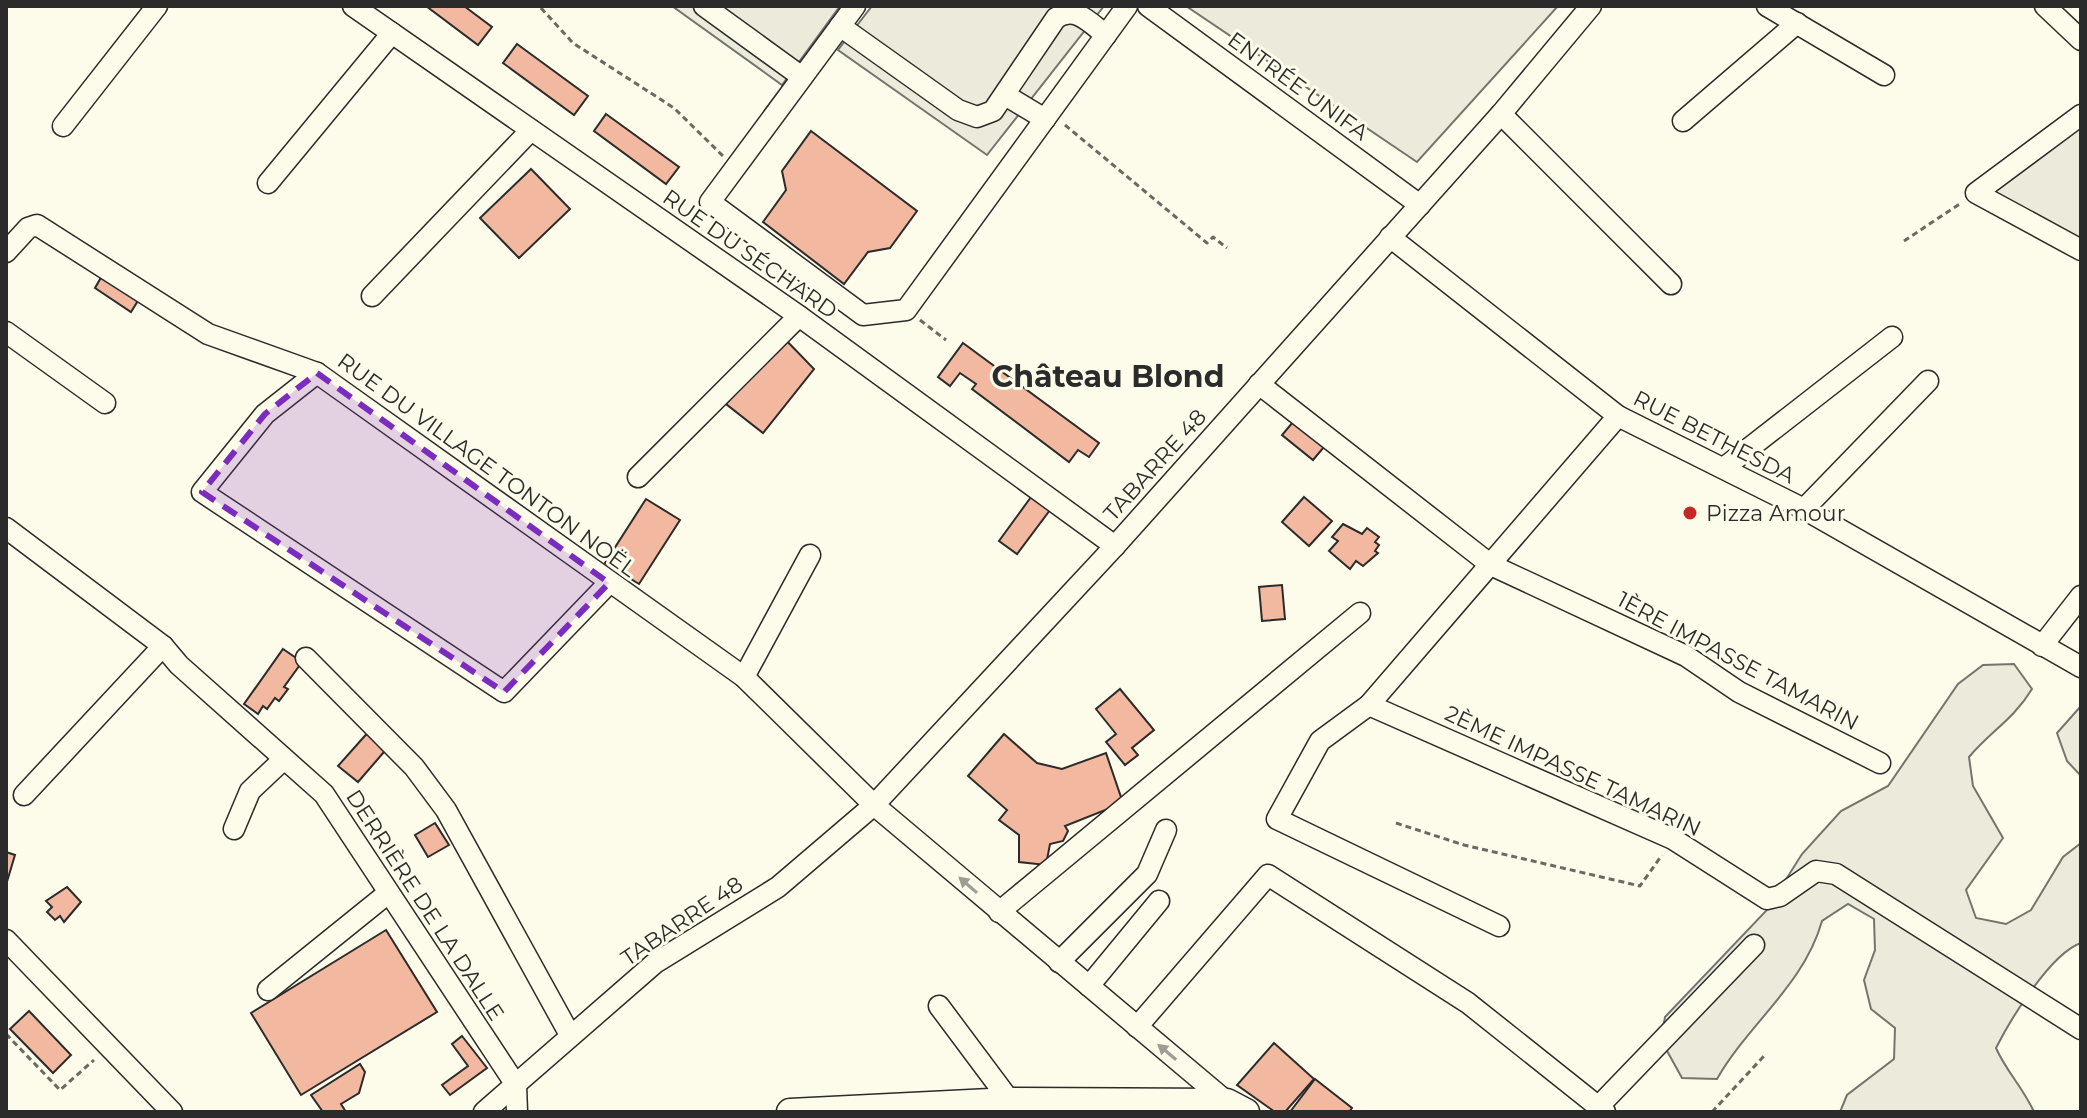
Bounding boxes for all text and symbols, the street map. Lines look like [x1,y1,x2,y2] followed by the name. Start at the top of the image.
[1222,26,1374,146] street label: ENTRÉE UNIFA
[658,184,842,324] street label: RUE DU SÉCHARD
[332,347,642,583] street label: RUE DU VILLAGE TONTON NOËL
[992,358,1224,395] district label: Château Blond
[1629,385,1799,489] street label: RUE BETHESDA
[1098,404,1212,526] street label: TABARRE 48
[1706,500,1845,527] place label: Pizza Amour
[1681,504,1699,522] marker: Pizza Amour
[1613,586,1863,736] street label: 1ÈRE IMPASSE TAMARIN
[1441,700,1705,842] street label: 2ÈME IMPASSE TAMARIN
[340,784,510,1026] street label: DERRIÈRE DE LA DALLE
[616,870,748,972] street label: TABARRE 48
[958,877,978,895] one-way arrow
[1158,1044,1178,1061] one-way arrow

